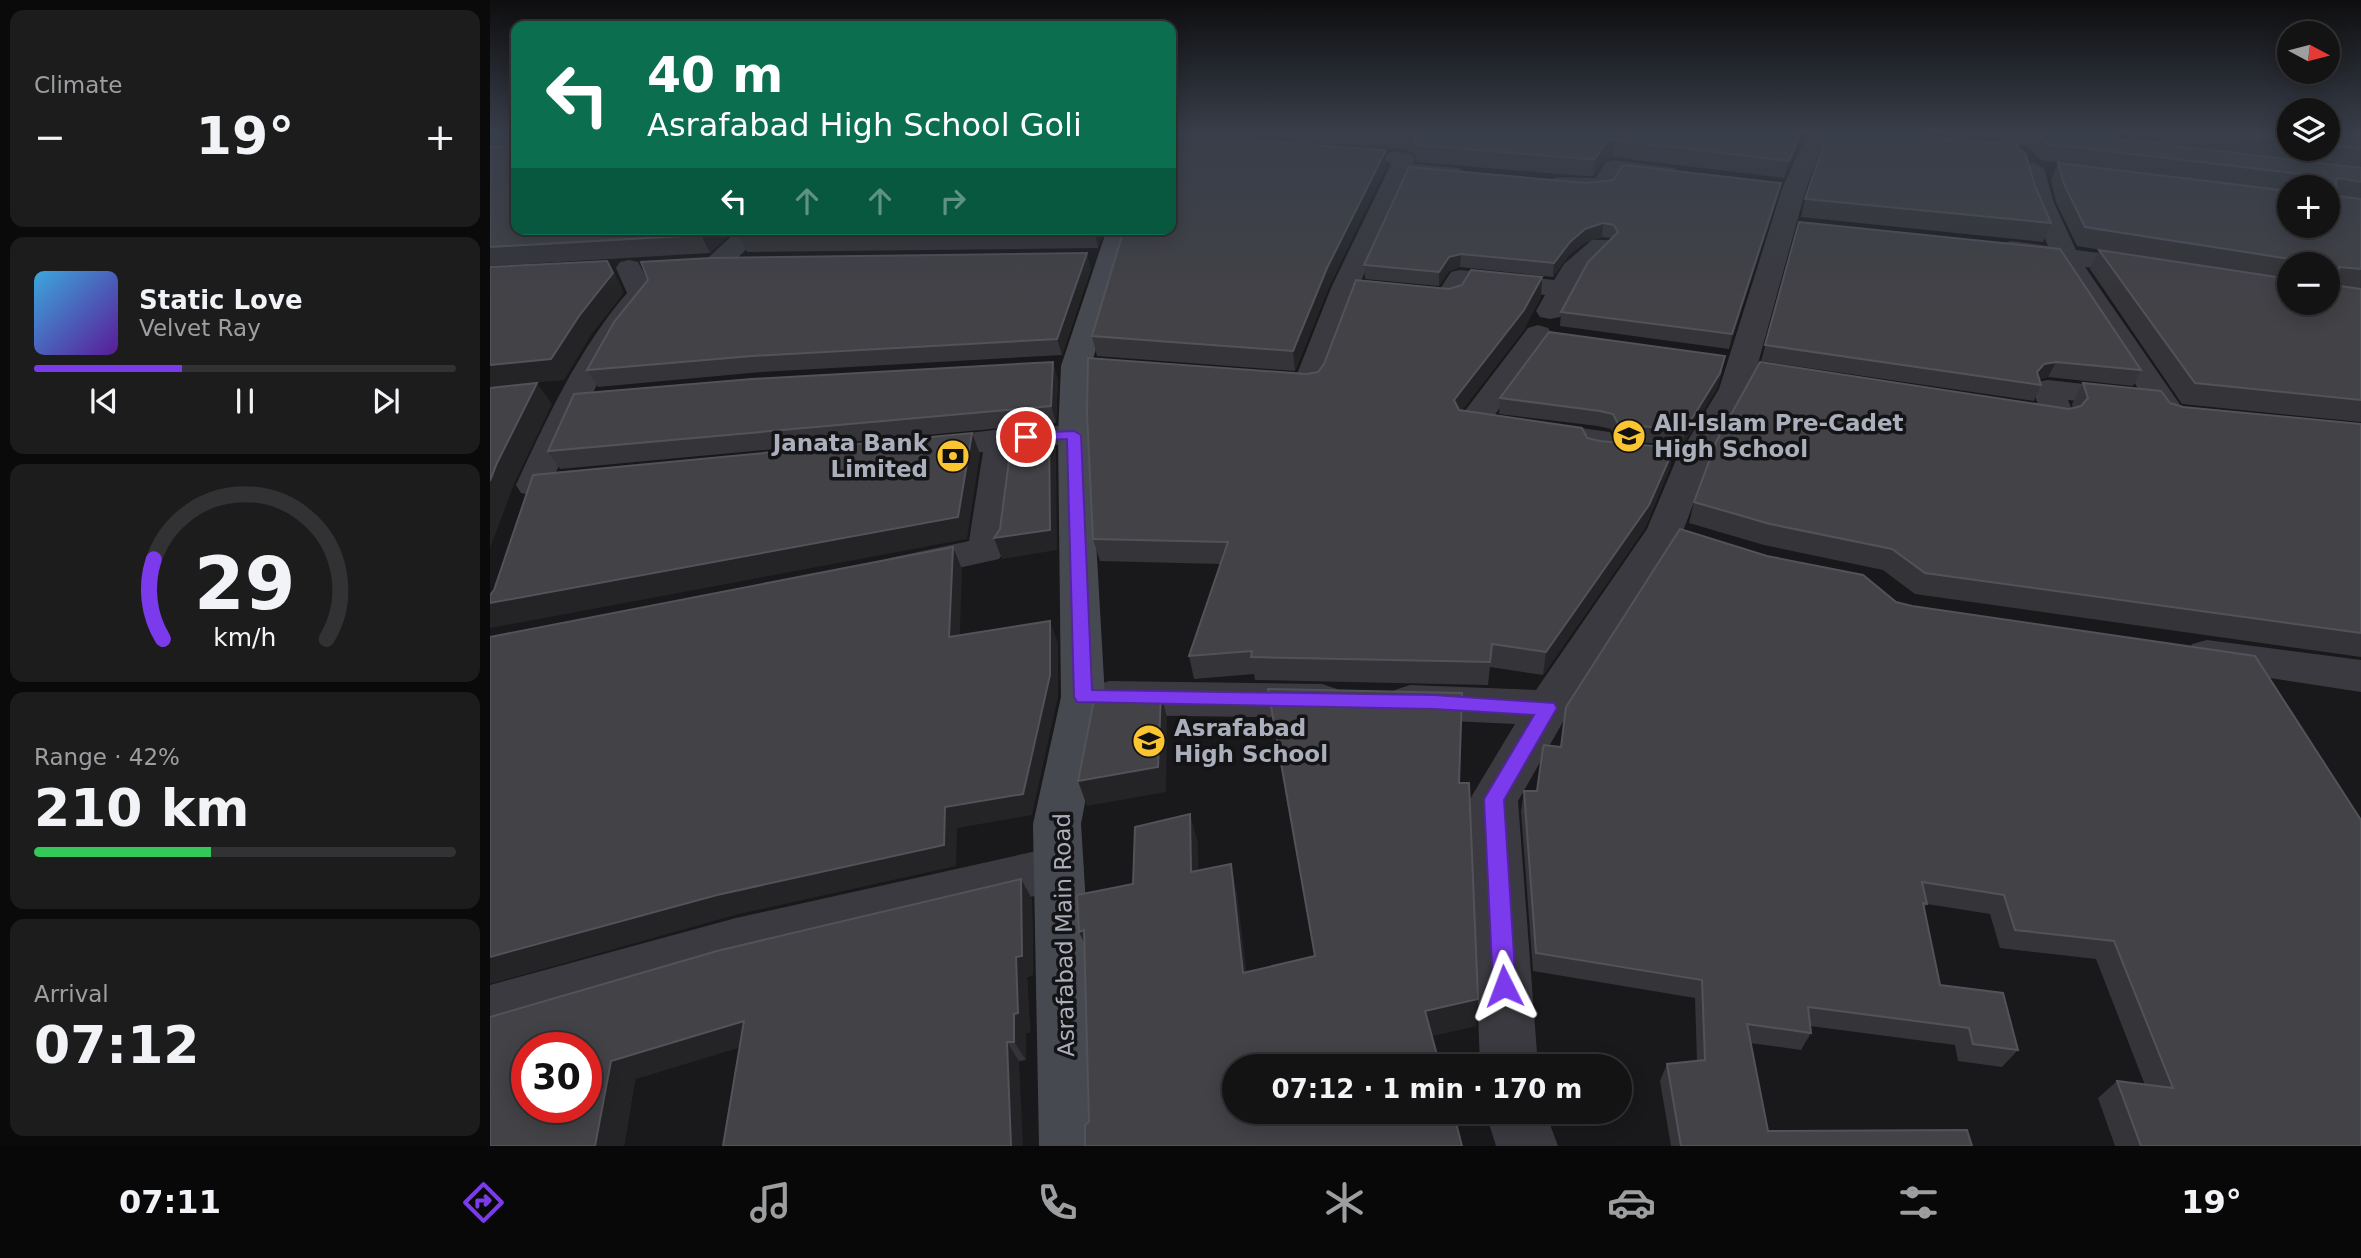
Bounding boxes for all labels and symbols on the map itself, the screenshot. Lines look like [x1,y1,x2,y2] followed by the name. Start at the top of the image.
[2277,21,2340,84] north arrow
[996,407,1056,467] pin
[1654,410,1904,462] place label: All-Islam Pre-Cadet High School
[1610,417,1648,455] school or university icon: All-Islam Pre-Cadet High School
[771,430,929,482] place label: Janata Bank Limited
[934,437,972,475] bank icon: Janata Bank Limited
[1174,715,1328,767] place label: Asrafabad High School
[1130,722,1168,760] school or university icon: Asrafabad High School
[1049,813,1079,1057] street label: Asrafabad Main Road
[1467,949,1541,1023] position arrow
[511,1032,602,1123] speed limit sign: 30

